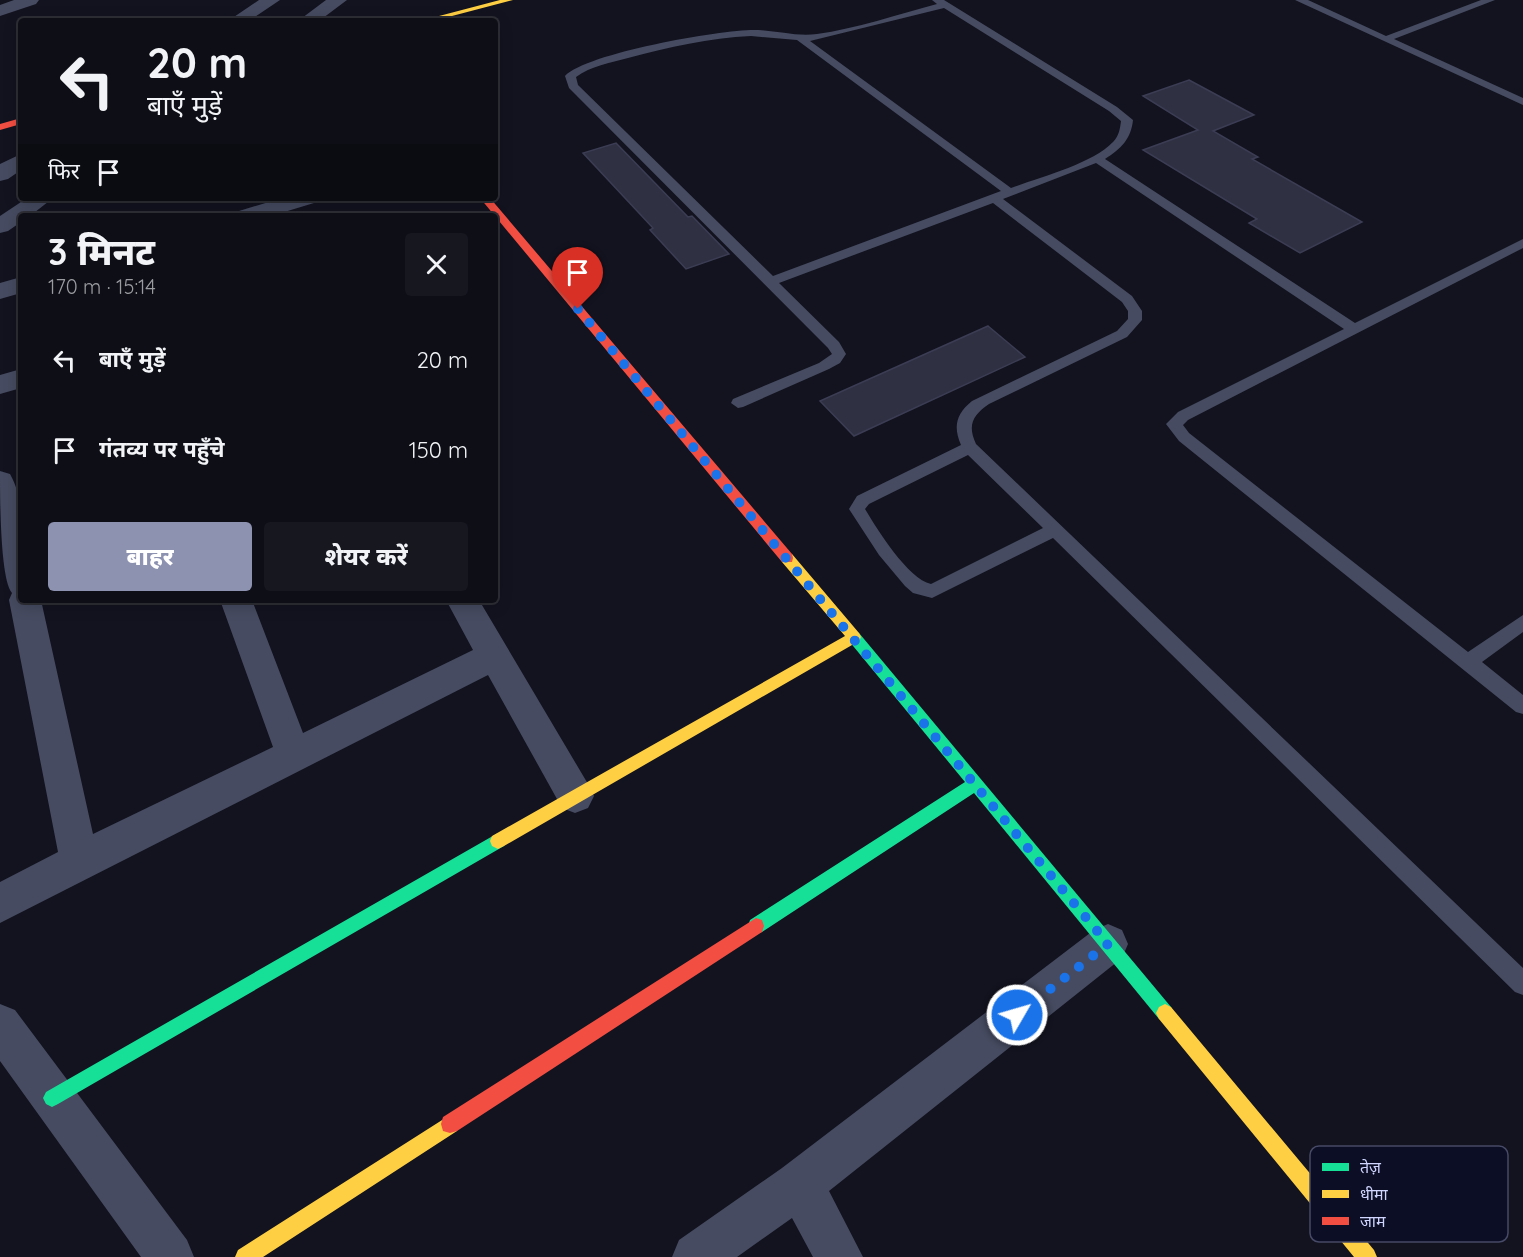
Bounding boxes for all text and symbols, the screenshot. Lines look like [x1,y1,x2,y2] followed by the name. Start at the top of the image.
[147,36,247,89] text: 20 m
[48,42,126,120] icon: left
[147,88,222,122] text: बाएँ मुड़ें
[92,156,125,189] icon: arrive
[48,157,80,185] text: फिर
[48,229,155,274] text: 3 मिनट
[405,233,468,296] button: close
[552,247,603,309] pin
[561,256,594,289] icon: arrive
[48,274,156,299] text: 170 m · 15:14
[48,344,81,377] icon: left
[99,345,165,373] text: बाएँ मुड़ें
[417,346,468,374] text: 20 m
[48,434,81,467] icon: arrive
[99,435,224,463] text: गंतव्य पर पहुँचे
[409,436,468,464] text: 150 m
[48,522,252,591] button: बाहर
[264,522,468,591] button: शेयर करें
[985,983,1049,1047] position arrow
[1310,1146,1508,1242] legend
[1360,1157,1382,1177] text: तेज़
[1360,1184,1389,1204] text: धीमा
[1360,1211,1386,1231] text: जाम

